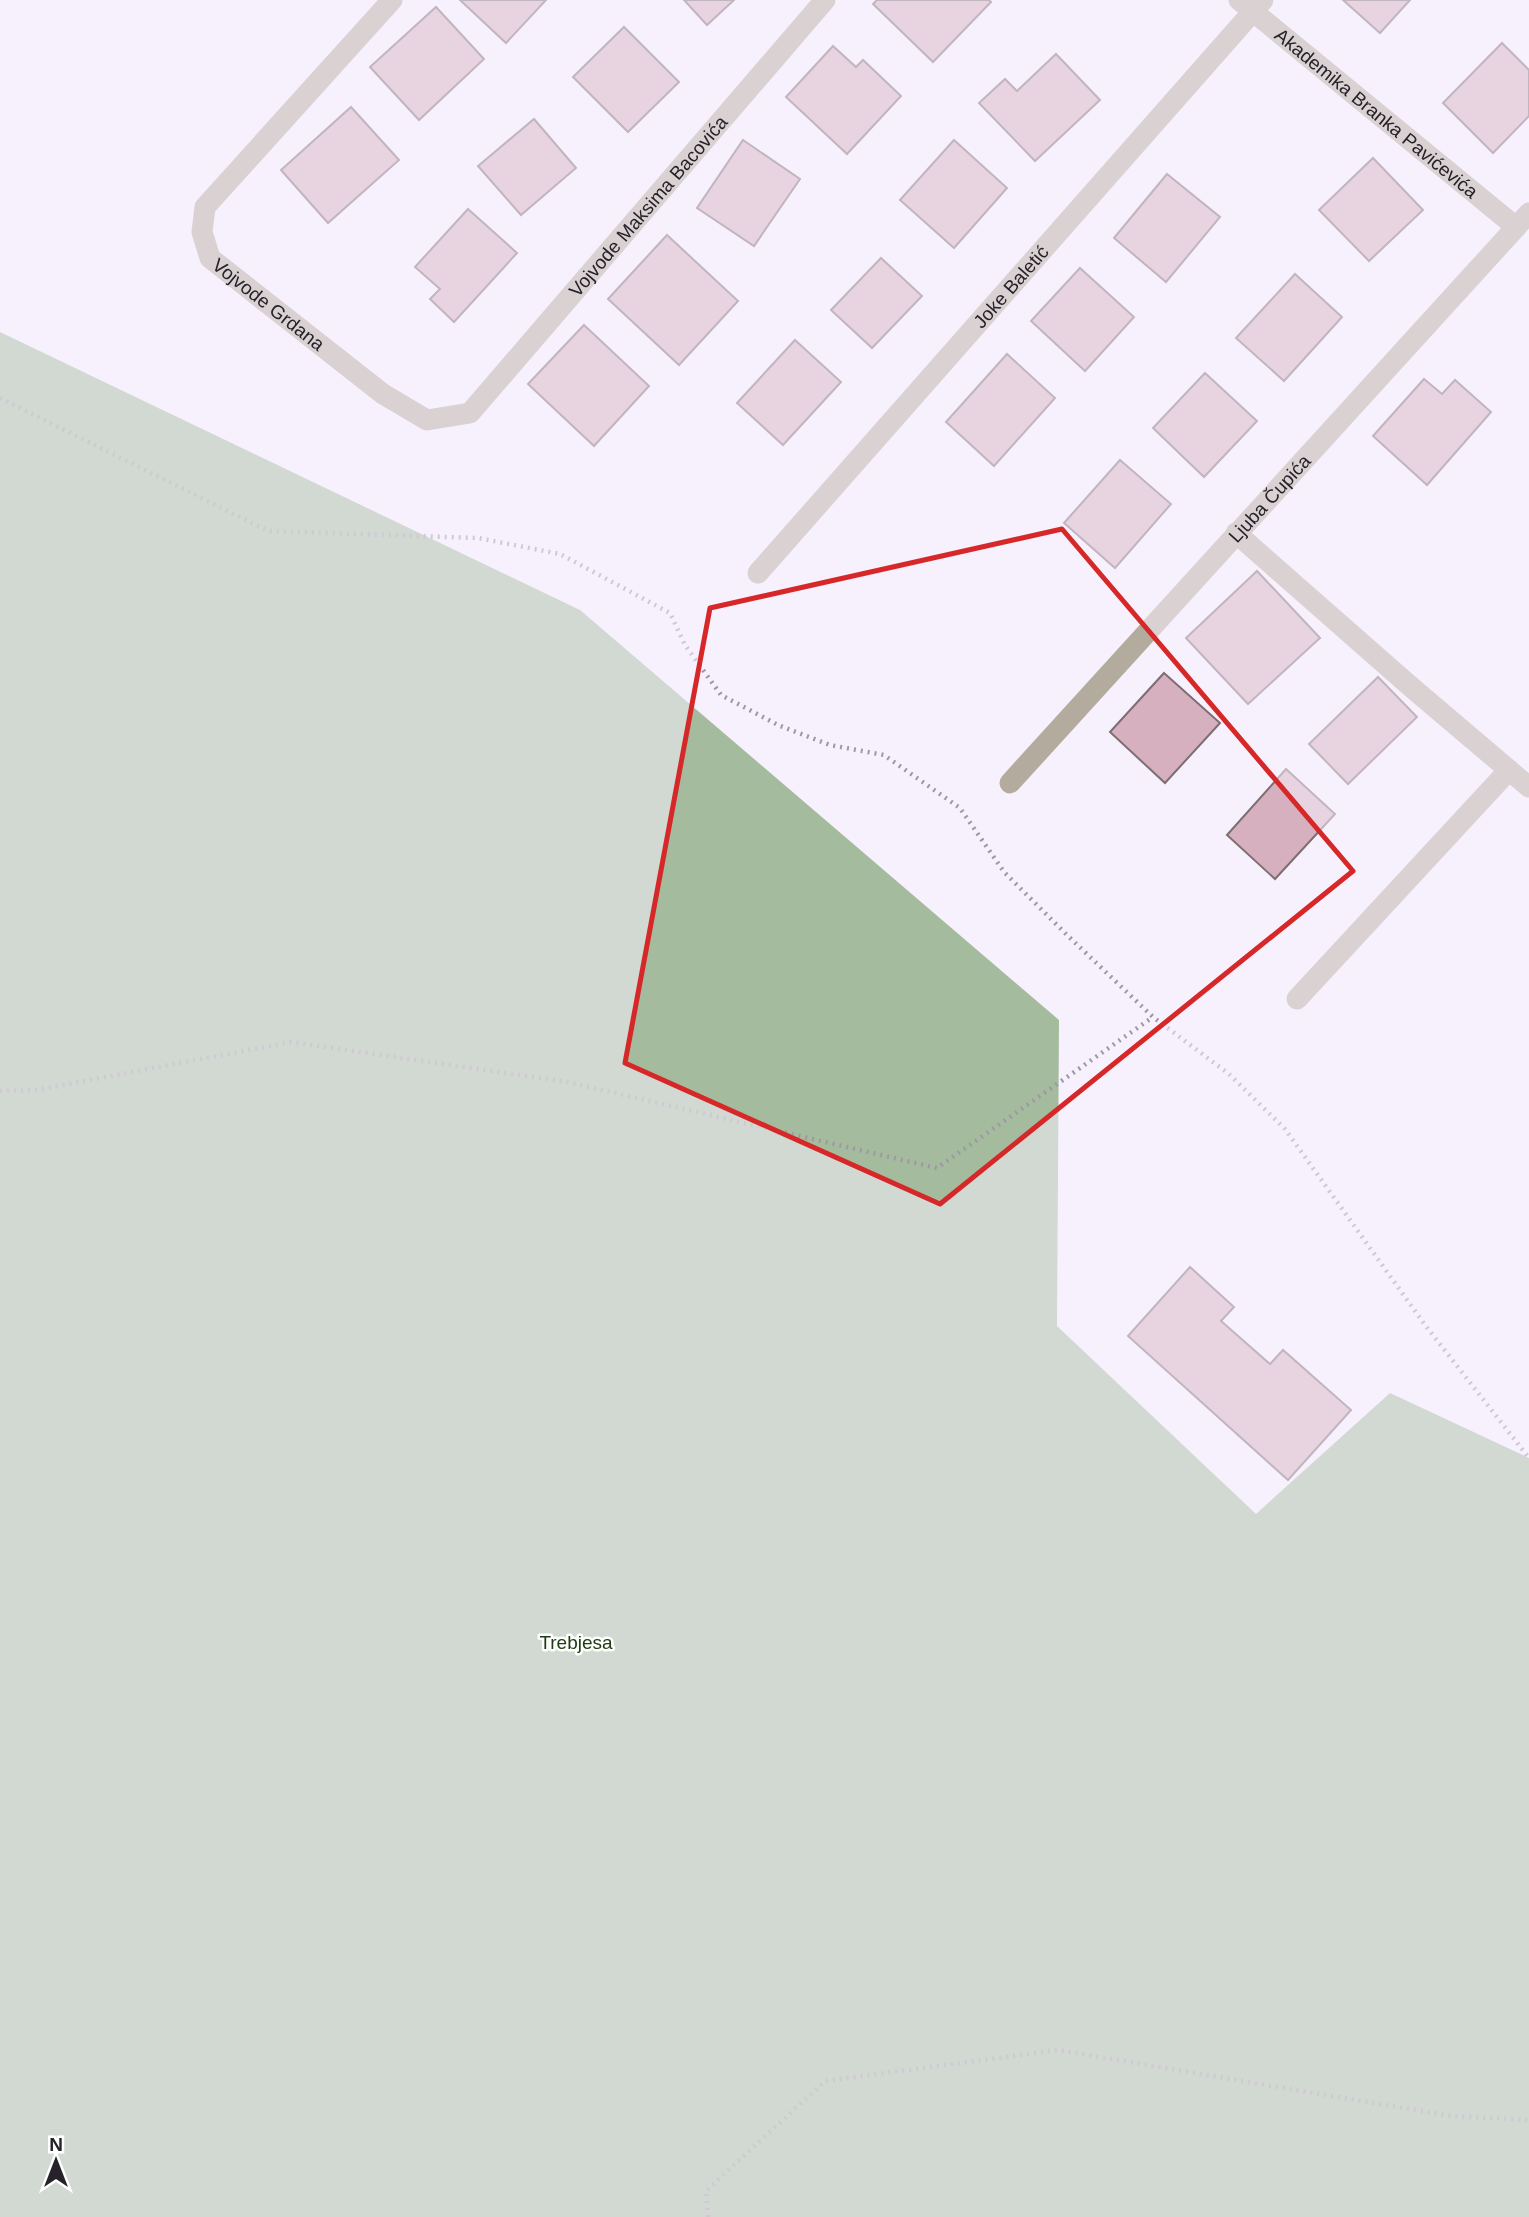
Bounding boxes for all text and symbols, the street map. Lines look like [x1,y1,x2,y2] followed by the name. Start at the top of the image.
[1271,24,1483,202] street label: Akademika Branka Pavićevića
[565,111,732,301] street label: Vojvode Maksima Bacovića
[969,241,1052,332] street label: Joke Baletić
[209,254,329,355] street label: Vojvode Grdana
[1224,450,1315,546] street label: Ljuba Čupića
[539,1632,613,1653] park label: Trebjesa
[21,2126,91,2196] north arrow
[49,2134,63,2155] text: N

